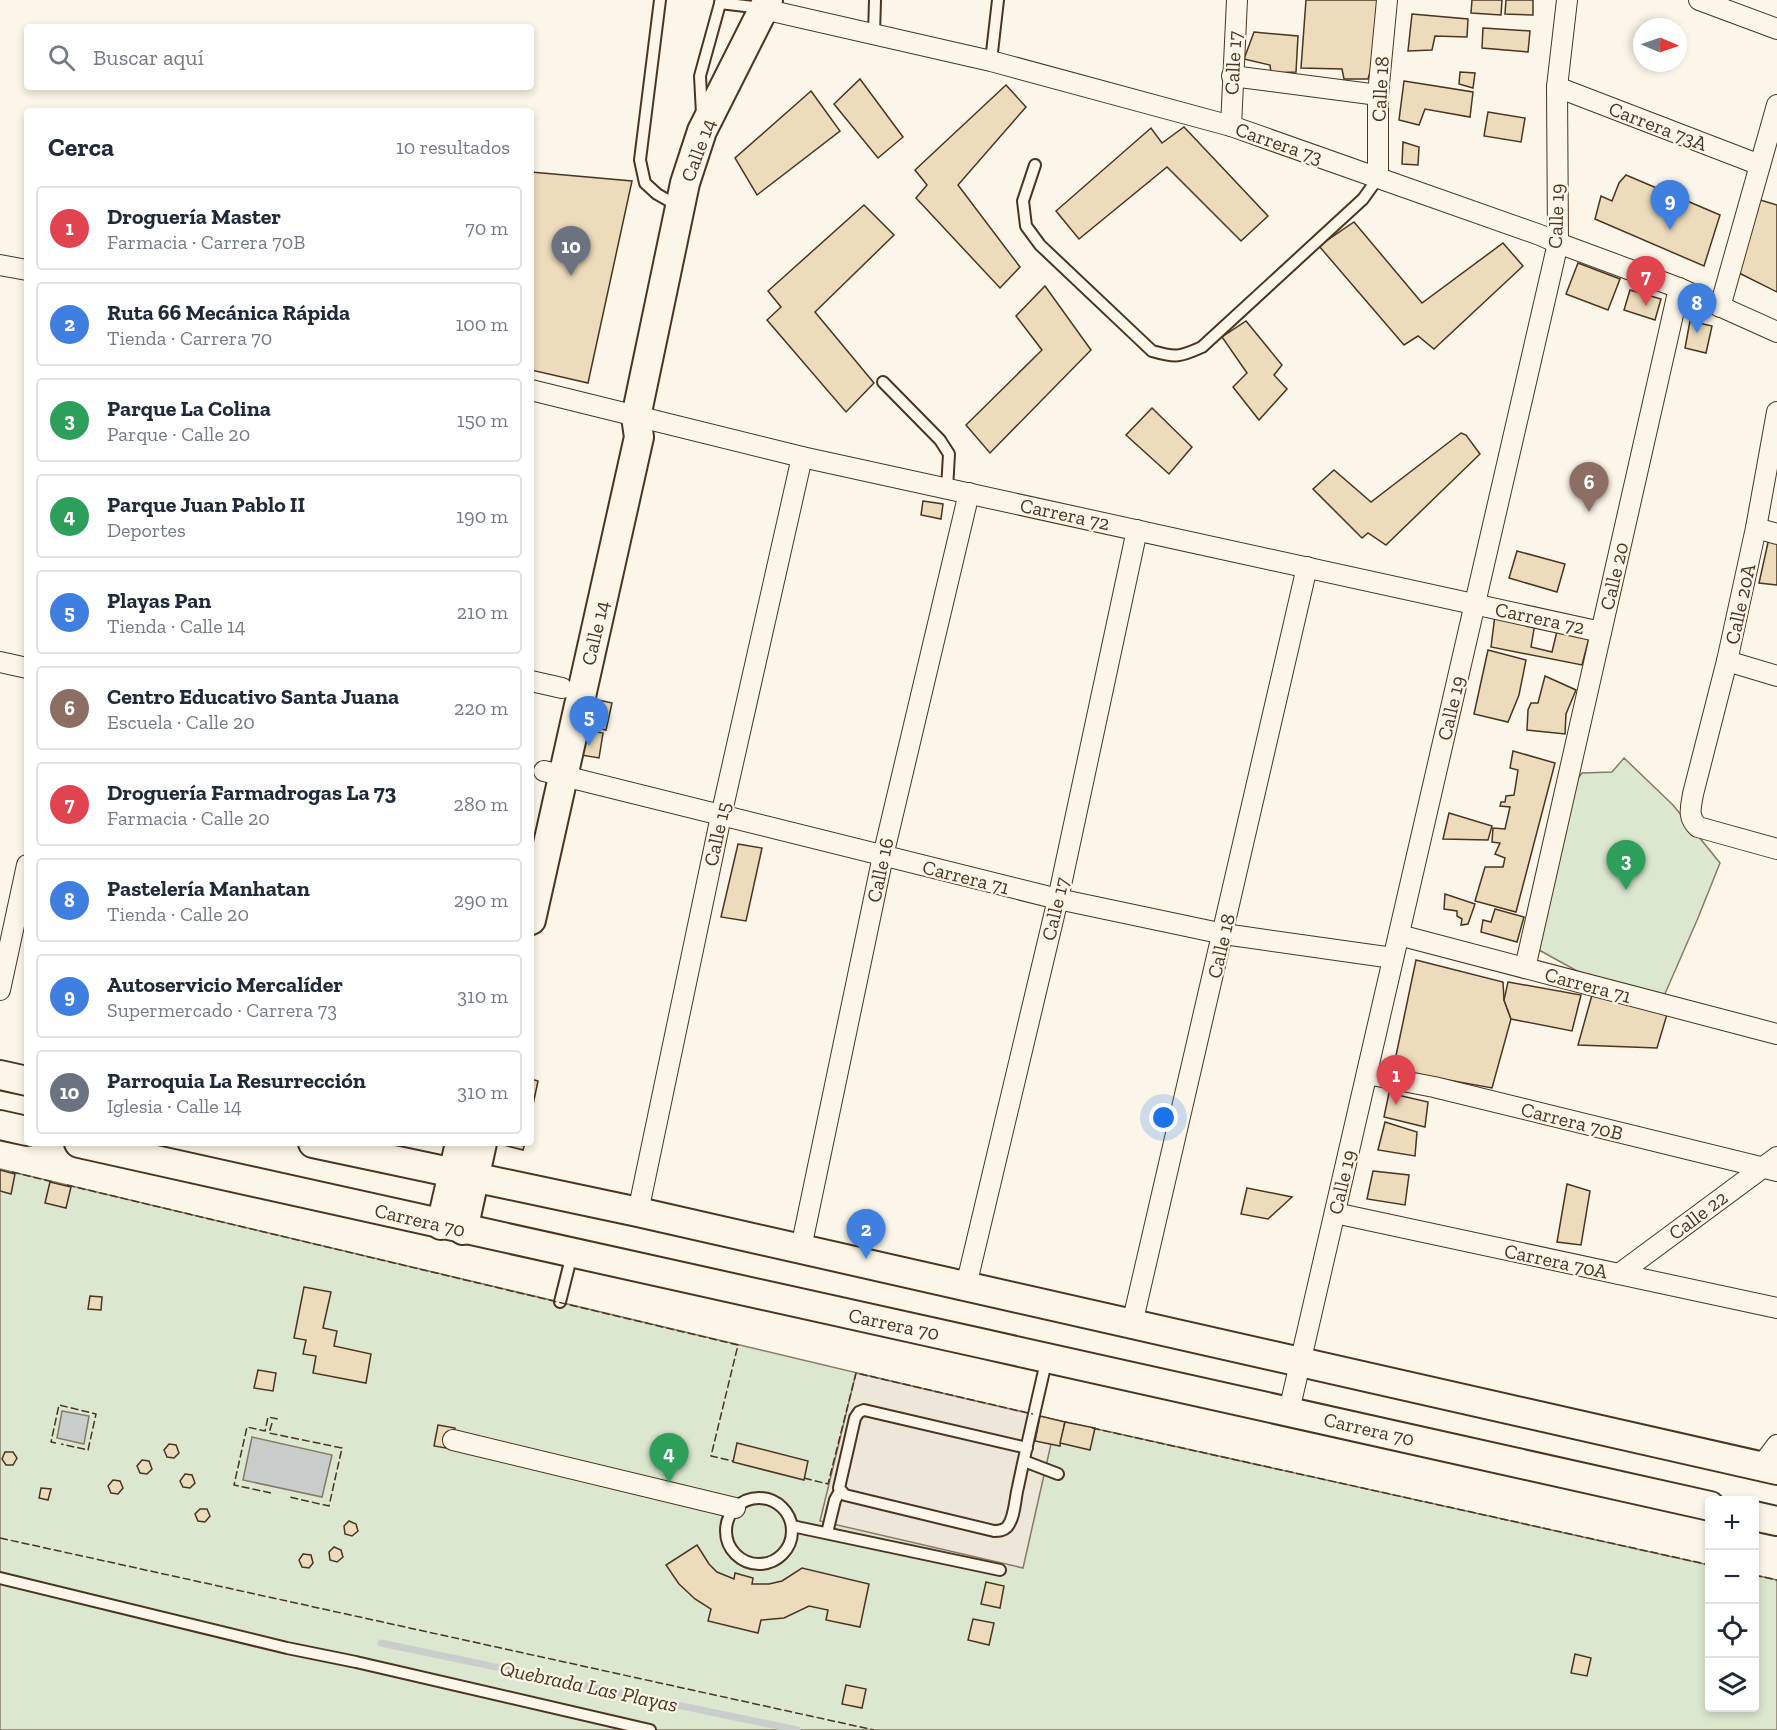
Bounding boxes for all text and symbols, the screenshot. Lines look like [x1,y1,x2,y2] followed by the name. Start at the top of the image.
[1633,18,1687,72] north arrow
[24,24,534,90] search box
[1219,30,1247,96] street label: Calle 17
[45,41,78,74] icon: search
[93,44,204,71] text: Buscar aquí
[1366,56,1394,122] street label: Calle 18
[1605,96,1712,156] street label: Carrera 73A
[675,115,721,185] street label: Calle 14
[1232,117,1326,169] street label: Carrera 73
[48,131,114,163] text: Cerca
[396,135,510,159] text: 10 resultados
[1650,180,1690,230] pin: 9
[1543,183,1569,249] street label: Calle 19
[107,203,281,230] text: Droguería Master
[65,216,74,240] text: 1
[465,216,508,240] text: 70 m
[552,226,590,276] pin: 10
[107,230,305,254] text: Farmacia · Carrera 70B
[1626,256,1666,306] pin: 7
[1678,284,1716,333] pin: 8
[107,299,350,326] text: Ruta 66 Mecánica Rápida
[64,312,75,336] text: 2
[455,312,508,336] text: 100 m
[107,326,272,350] text: Tienda · Carrera 70
[107,395,271,422] text: Parque La Colina
[64,408,75,432] text: 3
[457,408,508,432] text: 150 m
[107,422,250,446] text: Parque · Calle 20
[1570,462,1608,512] pin: 6
[107,491,305,518] text: Parque Juan Pablo II
[1018,493,1112,535] street label: Carrera 72
[64,504,75,528] text: 4
[456,504,508,528] text: 190 m
[107,518,186,542] text: Deportes
[1595,540,1633,612] street label: Calle 20
[1720,561,1760,646] street label: Calle 20A
[107,587,211,614] text: Playas Pan
[1493,597,1587,639] street label: Carrera 72
[576,598,614,668] street label: Calle 14
[64,600,75,624] text: 5
[457,600,508,624] text: 210 m
[107,614,246,638] text: Tienda · Calle 14
[1432,673,1470,743] street label: Calle 19
[107,683,399,710] text: Centro Educativo Santa Juana
[64,696,75,720] text: 6
[454,696,508,720] text: 220 m
[570,696,608,746] pin: 5
[107,710,255,734] text: Escuela · Calle 20
[107,779,396,806] text: Droguería Farmadrogas La 73
[65,792,74,816] text: 7
[454,792,508,816] text: 280 m
[698,800,736,868] street label: Calle 15
[107,806,270,830] text: Farmacia · Calle 20
[861,835,899,905] street label: Calle 16
[1606,840,1646,890] pin: 3
[920,855,1012,899] street label: Carrera 71
[107,875,310,902] text: Pastelería Manhatan
[1036,875,1074,943] street label: Calle 17
[64,888,75,912] text: 8
[454,888,508,912] text: 290 m
[107,902,249,926] text: Tienda · Calle 20
[1202,911,1240,981] street label: Calle 18
[1542,962,1634,1008] street label: Carrera 71
[107,971,343,998] text: Autoservicio Mercalíder
[64,984,75,1008] text: 9
[457,984,508,1008] text: 310 m
[107,998,337,1022] text: Supermercado · Carrera 73
[1376,1056,1416,1105] pin: 1
[107,1067,366,1094] text: Parroquia La Resurrección
[60,1080,79,1104] text: 10
[457,1080,508,1104] text: 310 m
[107,1094,242,1118] text: Iglesia · Calle 14
[1518,1097,1626,1145] street label: Carrera 70B
[1149,1103,1178,1132] your location
[1323,1147,1361,1217] street label: Calle 19
[1664,1185,1732,1245] street label: Calle 22
[372,1198,468,1242] street label: Carrera 70
[846,1210,886,1259] pin: 2
[1502,1238,1611,1284] street label: Carrera 70A
[846,1303,942,1345] street label: Carrera 70
[1321,1407,1417,1451] street label: Carrera 70
[650,1434,688,1483] pin: 4
[1705,1496,1759,1712] map controls
[1705,1496,1759,1550] button: +
[1705,1550,1759,1604] button: −
[1705,1604,1759,1658] button: locate
[498,1655,680,1717] water label: Quebrada Las Playas
[1705,1658,1759,1712] button: layers

